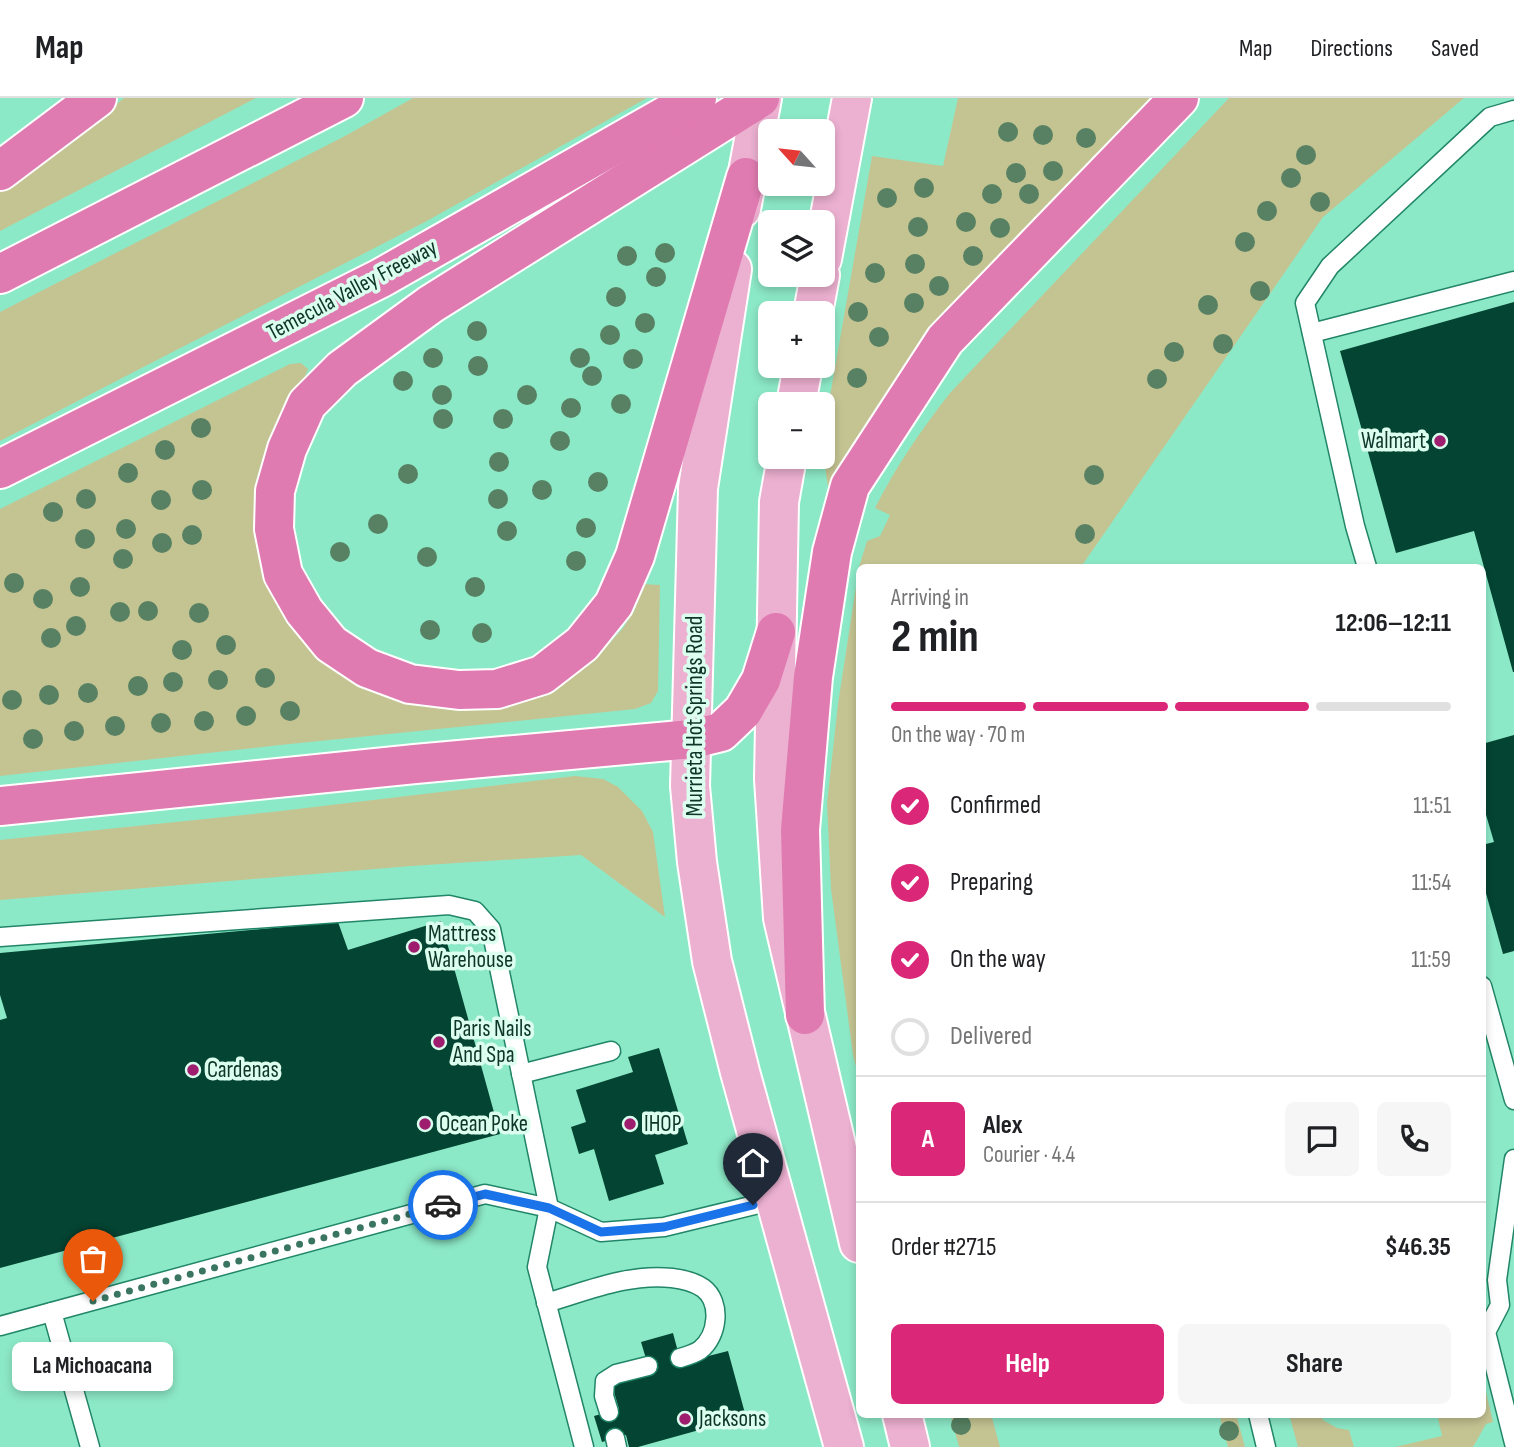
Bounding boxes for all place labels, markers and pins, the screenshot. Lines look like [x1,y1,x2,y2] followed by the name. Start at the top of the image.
[1361,427,1426,455] place label: Walmart
[1432,433,1448,449] marker: Walmart
[428,920,513,974] place label: Mattress Warehouse
[406,939,422,955] marker: Mattress Warehouse
[452,1015,531,1069] place label: Paris Nails And Spa
[431,1034,447,1050] marker: Paris Nails And Spa
[207,1056,279,1084] place label: Cardenas
[185,1062,201,1078] marker: Cardenas
[439,1110,528,1138] place label: Ocean Poke
[644,1110,681,1138] place label: IHOP
[417,1116,433,1132] marker: Ocean Poke
[622,1116,638,1132] marker: IHOP
[723,1133,783,1205] pin
[63,1229,123,1301] pin
[13,1343,174,1392] callout: La Michoacana
[698,1405,766,1433] place label: Jacksons
[677,1411,693,1427] marker: Jacksons

